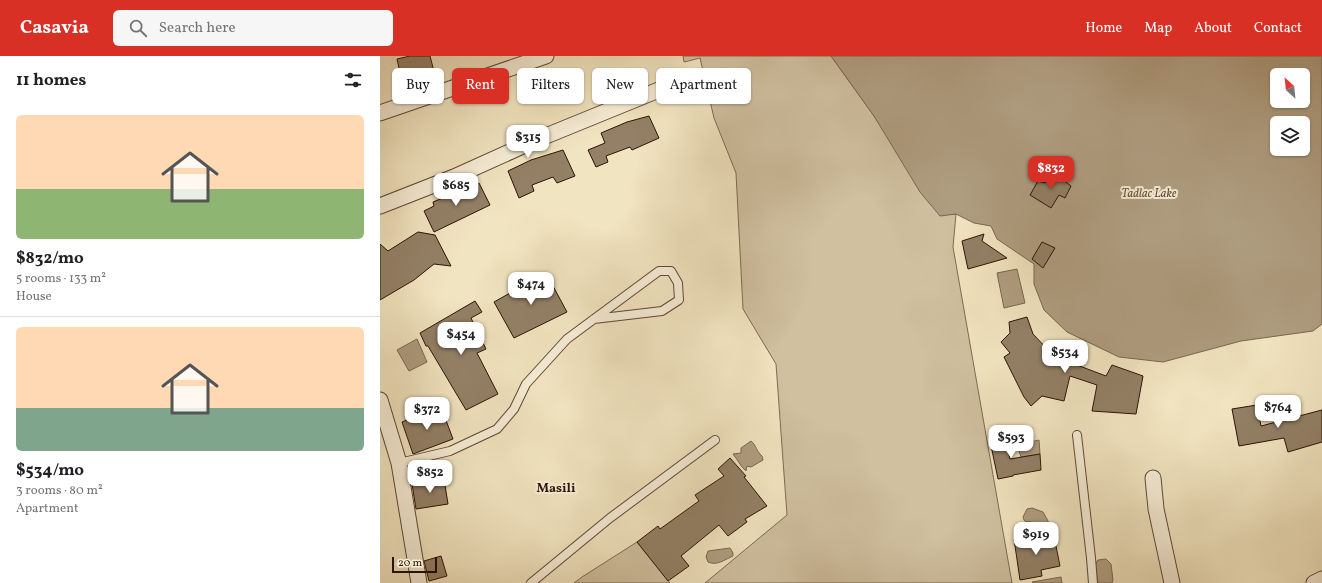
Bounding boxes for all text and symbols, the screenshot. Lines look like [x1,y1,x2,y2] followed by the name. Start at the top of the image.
[113,10,393,46] search box
[20,15,89,41] text: Casavia
[127,17,149,39] icon: search
[159,18,236,39] text: Search here
[1085,19,1122,38] text: Home
[1144,19,1172,38] text: Map
[1194,19,1232,38] text: About
[1254,19,1302,38] text: Contact
[392,68,444,104] chip: Buy
[452,68,509,104] chip: Rent
[517,68,584,104] chip: Filters
[592,68,648,104] chip: New
[656,68,751,104] chip: Apartment
[1270,68,1310,108] north arrow
[1270,68,1310,156] map controls
[16,69,86,92] text: 11 homes
[342,69,364,91] icon: filters
[1270,116,1310,156] button: layers
[504,125,552,159] pin: $315
[515,129,541,147] text: $315
[154,141,226,213] icon: home
[1027,156,1075,190] pin: $832
[1037,160,1065,178] text: $832
[432,173,480,207] pin: $685
[442,177,470,195] text: $685
[1122,186,1177,202] water label: Tadlac Lake
[16,247,84,270] text: $832/mo
[16,270,106,288] text: 5 rooms · 133 m²
[507,272,555,306] pin: $474
[517,276,545,294] text: $474
[16,288,52,306] text: House
[437,322,485,356] pin: $454
[446,326,476,344] text: $454
[1041,340,1089,374] pin: $534
[1051,344,1079,362] text: $534
[154,353,226,425] icon: home
[1254,395,1302,429] pin: $764
[403,397,451,431] pin: $372
[1264,399,1292,417] text: $764
[414,401,440,419] text: $372
[987,425,1035,459] pin: $593
[997,429,1025,447] text: $593
[16,459,84,482] text: $534/mo
[406,460,454,494] pin: $852
[416,464,444,482] text: $852
[536,480,576,498] district label: Masili
[16,482,103,500] text: 3 rooms · 80 m²
[16,500,79,518] text: Apartment
[1012,522,1060,556] pin: $919
[1023,526,1049,544] text: $919
[392,555,437,574] scale bar
[398,556,422,571] text: 20 m

